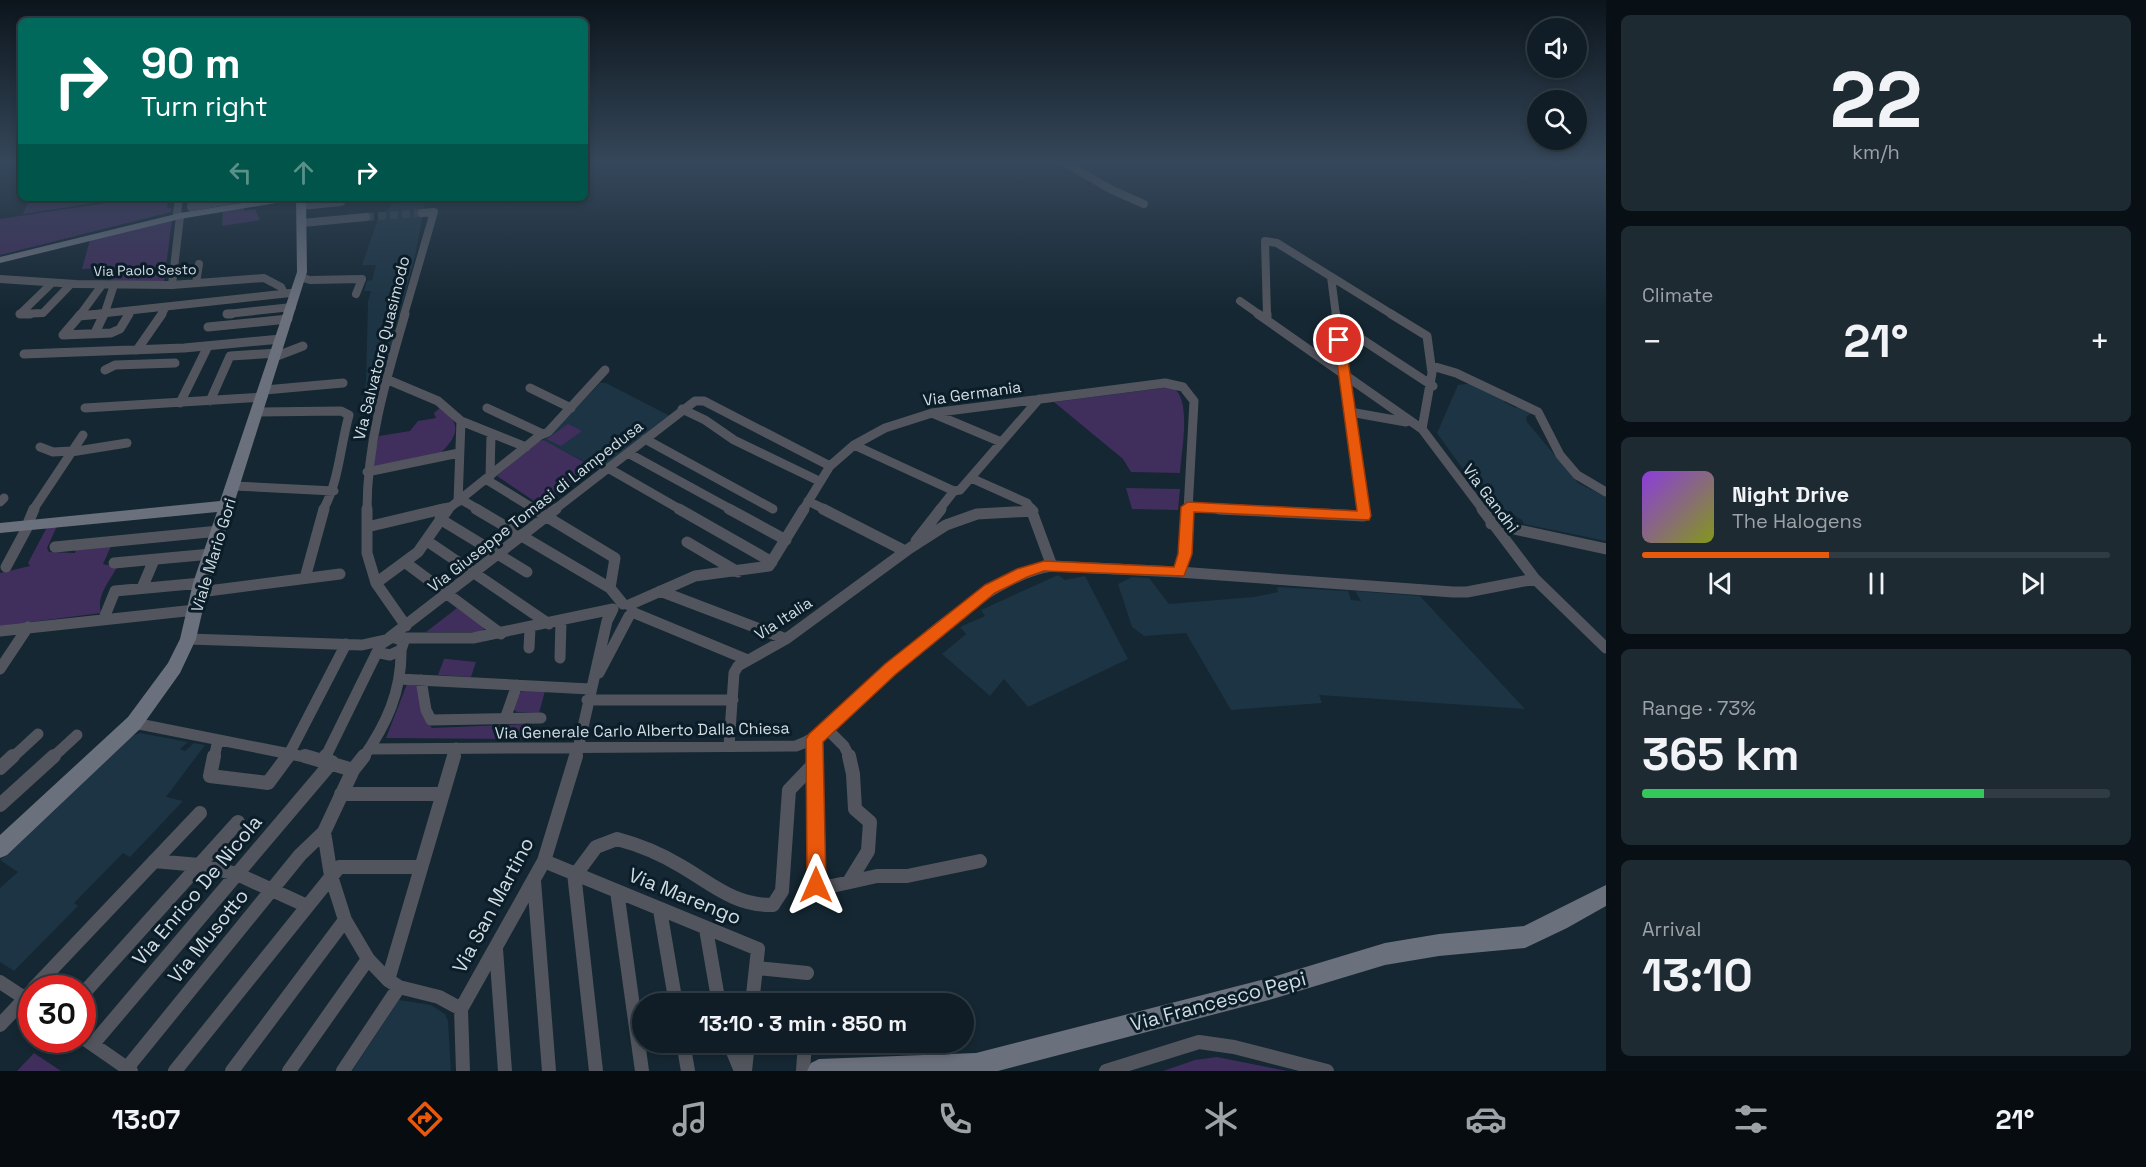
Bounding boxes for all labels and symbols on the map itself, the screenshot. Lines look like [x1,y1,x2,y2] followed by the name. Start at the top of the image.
[348,254,415,442] street label: Via Salvatore Quasimodo
[93,260,197,280] street label: Via Paolo Sesto
[1313,314,1364,365] pin
[922,376,1023,411] street label: Via Germania
[423,416,647,597] street label: Via Giuseppe Tomasi di Lampedusa
[1458,460,1523,537] street label: Via Gandhi
[186,496,241,615] street label: Viale Mario Gori
[750,592,816,645] street label: Via Italia
[494,717,790,744] street label: Via Generale Carlo Alberto Dalla Chiesa
[126,809,268,971] street label: Via Enrico De Nicola
[446,833,540,977] street label: Via San Martino
[784,853,848,917] position arrow
[625,862,745,930] street label: Via Marengo
[162,883,254,989] street label: Via Musotto
[1127,965,1309,1037] street label: Via Francesco Pepi
[18,975,96,1053] speed limit sign: 30

